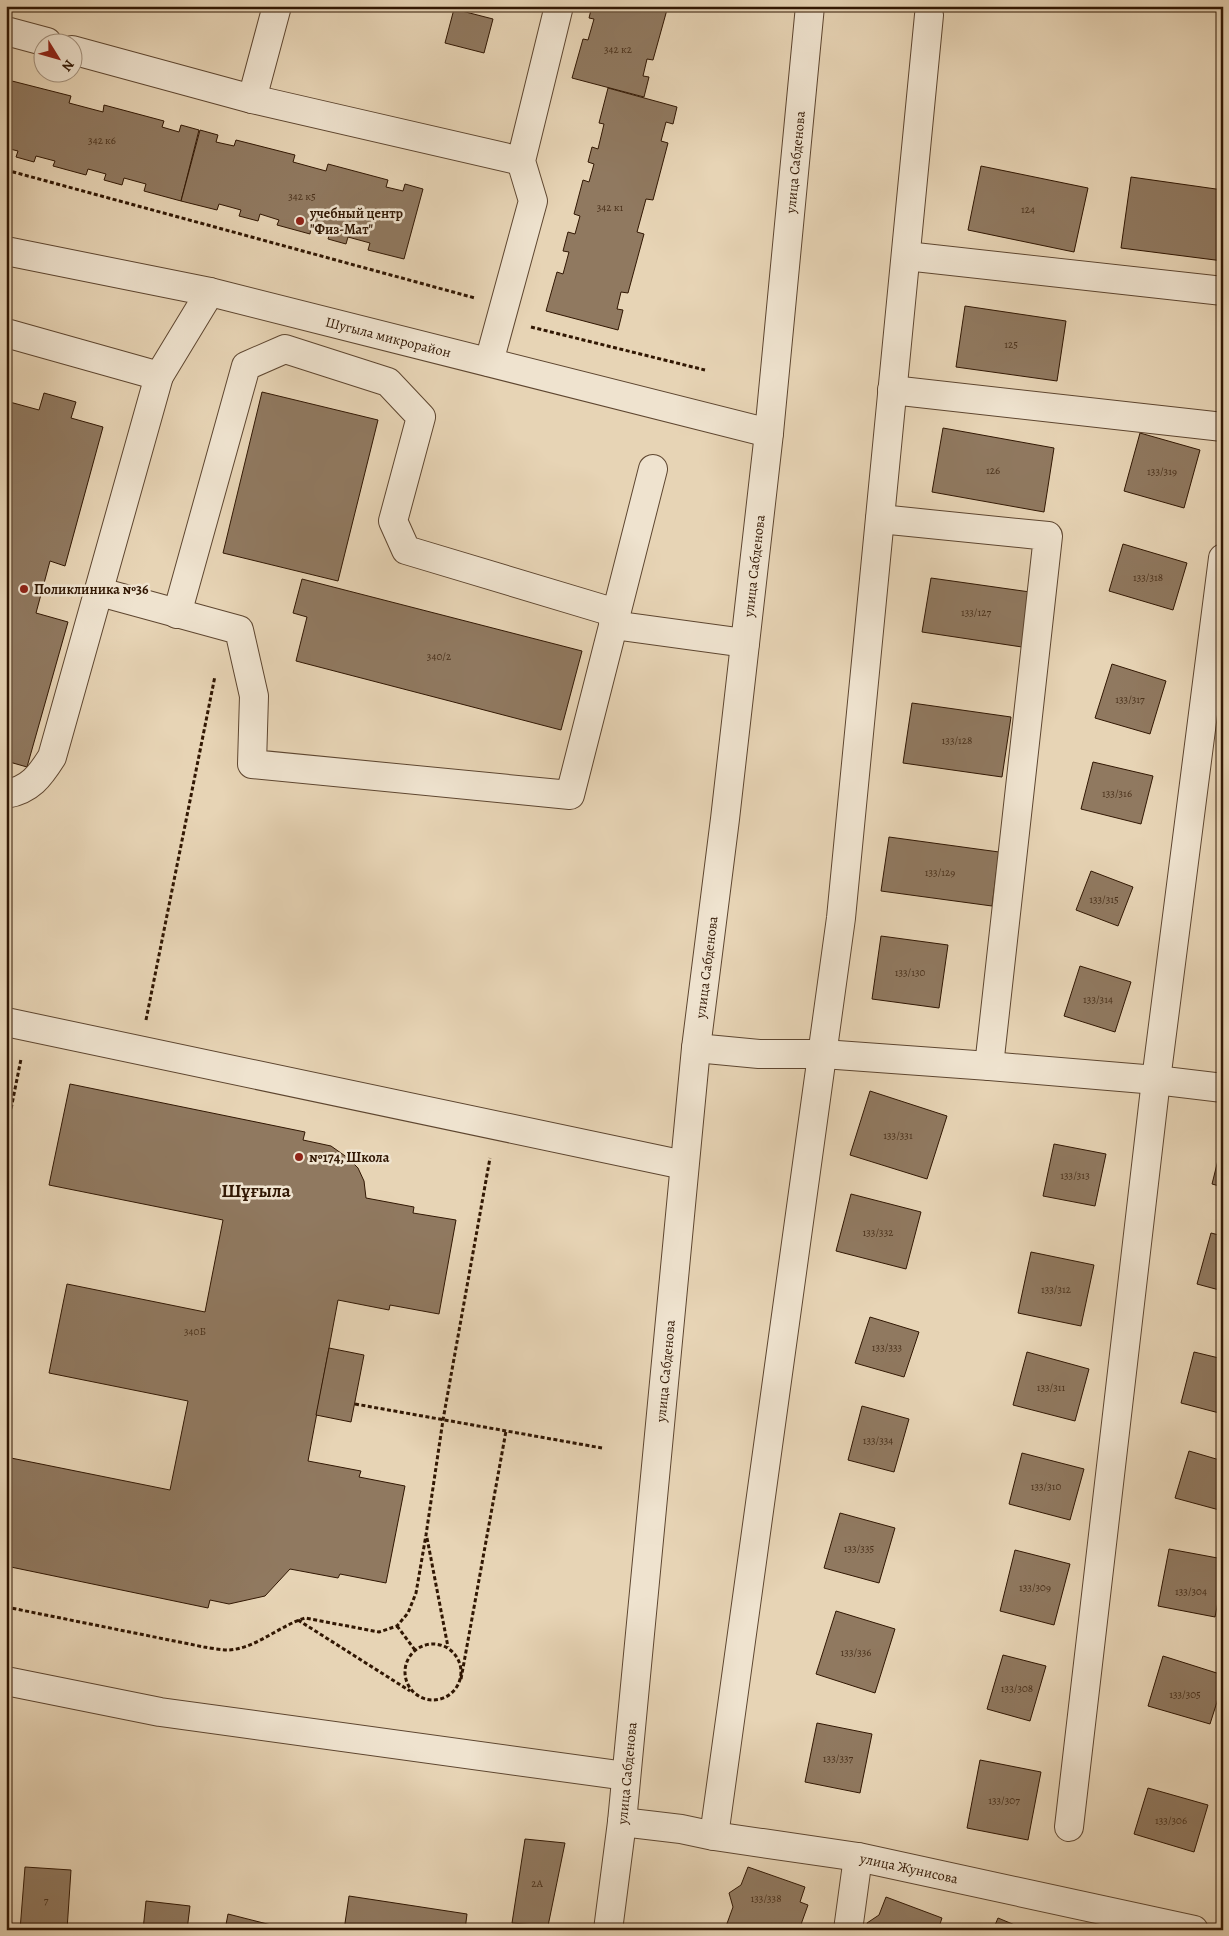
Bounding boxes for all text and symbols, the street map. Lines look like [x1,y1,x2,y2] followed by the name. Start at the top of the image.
[32,32,82,82] north arrow
[604,42,632,57] house number: 342 к2
[57,56,79,75] text: N
[781,109,810,215] street label: улица Сабденова
[88,133,116,148] house number: 342 к6
[288,189,316,204] house number: 342 к5
[597,200,623,215] house number: 342 к1
[1021,202,1035,217] house number: 124
[309,204,404,239] place label: учебный центр "Физ-Мат"
[294,215,306,227] marker: учебный центр "Физ-Мат"
[323,312,453,362] street label: Шугыла микрорайон
[1004,337,1018,352] house number: 125
[986,463,1000,478] house number: 126
[1147,464,1177,479] house number: 133/319
[739,513,770,619] street label: улица Сабденова
[1133,570,1163,585] house number: 133/318
[34,580,149,599] place label: Поликлиника №36
[18,583,30,595] marker: Поликлиника №36
[961,605,991,620] house number: 133/127
[427,649,451,664] house number: 340/2
[1115,692,1145,707] house number: 133/317
[942,733,972,748] house number: 133/128
[1102,786,1132,801] house number: 133/316
[925,865,955,880] house number: 133/129
[1089,892,1119,907] house number: 133/315
[691,914,723,1020] street label: улица Сабденова
[895,965,926,980] house number: 133/130
[1083,992,1113,1007] house number: 133/314
[883,1128,913,1143] house number: 133/331
[309,1148,390,1167] place label: №174, Школа
[293,1151,305,1163] marker: №174, Школа
[1060,1168,1090,1183] house number: 133/313
[221,1178,292,1204] district label: Шұғыла
[863,1225,893,1240] house number: 133/332
[1041,1282,1071,1297] house number: 133/312
[651,1318,680,1424] street label: улица Сабденова
[184,1324,206,1339] house number: 340Б
[872,1340,902,1355] house number: 133/333
[1037,1380,1066,1395] house number: 133/311
[863,1433,893,1448] house number: 133/334
[1031,1479,1062,1494] house number: 133/310
[844,1541,874,1556] house number: 133/335
[1019,1580,1051,1595] house number: 133/309
[1175,1584,1207,1599] house number: 133/304
[841,1645,871,1660] house number: 133/336
[1001,1681,1033,1696] house number: 133/308
[1169,1687,1201,1702] house number: 133/305
[613,1721,642,1826] street label: улица Сабденова
[823,1751,854,1766] house number: 133/337
[988,1793,1020,1808] house number: 133/307
[1155,1813,1187,1828] house number: 133/306
[857,1849,960,1889] street label: улица Жунисова
[531,1876,543,1891] house number: 2А
[750,1891,782,1906] house number: 133/338
[44,1893,49,1908] house number: 7

